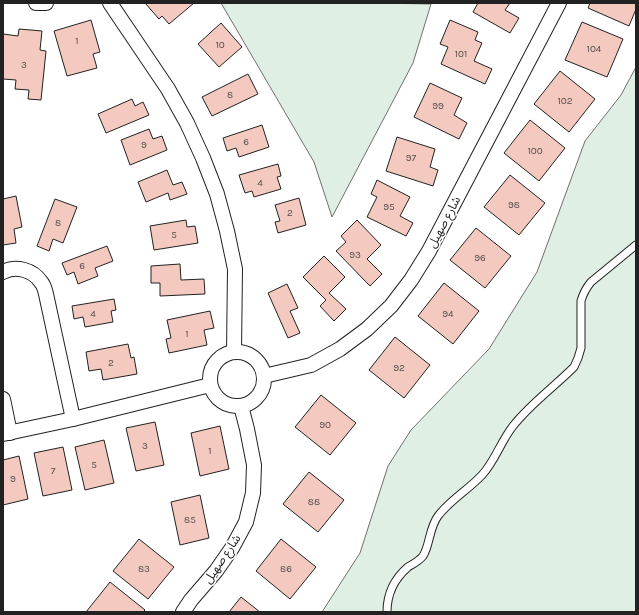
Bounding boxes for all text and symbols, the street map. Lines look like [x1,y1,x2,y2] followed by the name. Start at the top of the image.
[75,35,79,47] house number: 1
[215,39,225,51] house number: 10
[587,43,602,55] house number: 104
[455,48,467,60] house number: 101
[21,59,27,71] house number: 3
[227,89,233,101] house number: 8
[557,95,573,107] house number: 102
[432,100,444,112] house number: 99
[243,136,249,148] house number: 6
[141,139,147,151] house number: 9
[527,145,543,157] house number: 100
[406,152,417,164] house number: 97
[257,177,263,189] house number: 4
[425,194,465,251] street label: شارع صهيل
[508,199,520,211] house number: 98
[383,201,395,213] house number: 95
[287,207,293,219] house number: 2
[55,217,61,229] house number: 8
[171,229,177,241] house number: 5
[349,249,361,261] house number: 93
[474,252,486,264] house number: 96
[79,260,85,272] house number: 6
[90,308,96,320] house number: 4
[442,308,454,320] house number: 94
[185,328,189,340] house number: 1
[108,357,114,369] house number: 2
[393,362,405,374] house number: 92
[319,419,331,431] house number: 90
[142,440,148,452] house number: 3
[208,445,212,457] house number: 1
[91,459,97,471] house number: 5
[51,465,56,477] house number: 7
[10,473,16,485] house number: 9
[308,496,320,508] house number: 88
[184,514,196,526] house number: 85
[200,532,245,587] street label: شارع صهيل
[138,563,150,575] house number: 83
[280,563,292,575] house number: 86

